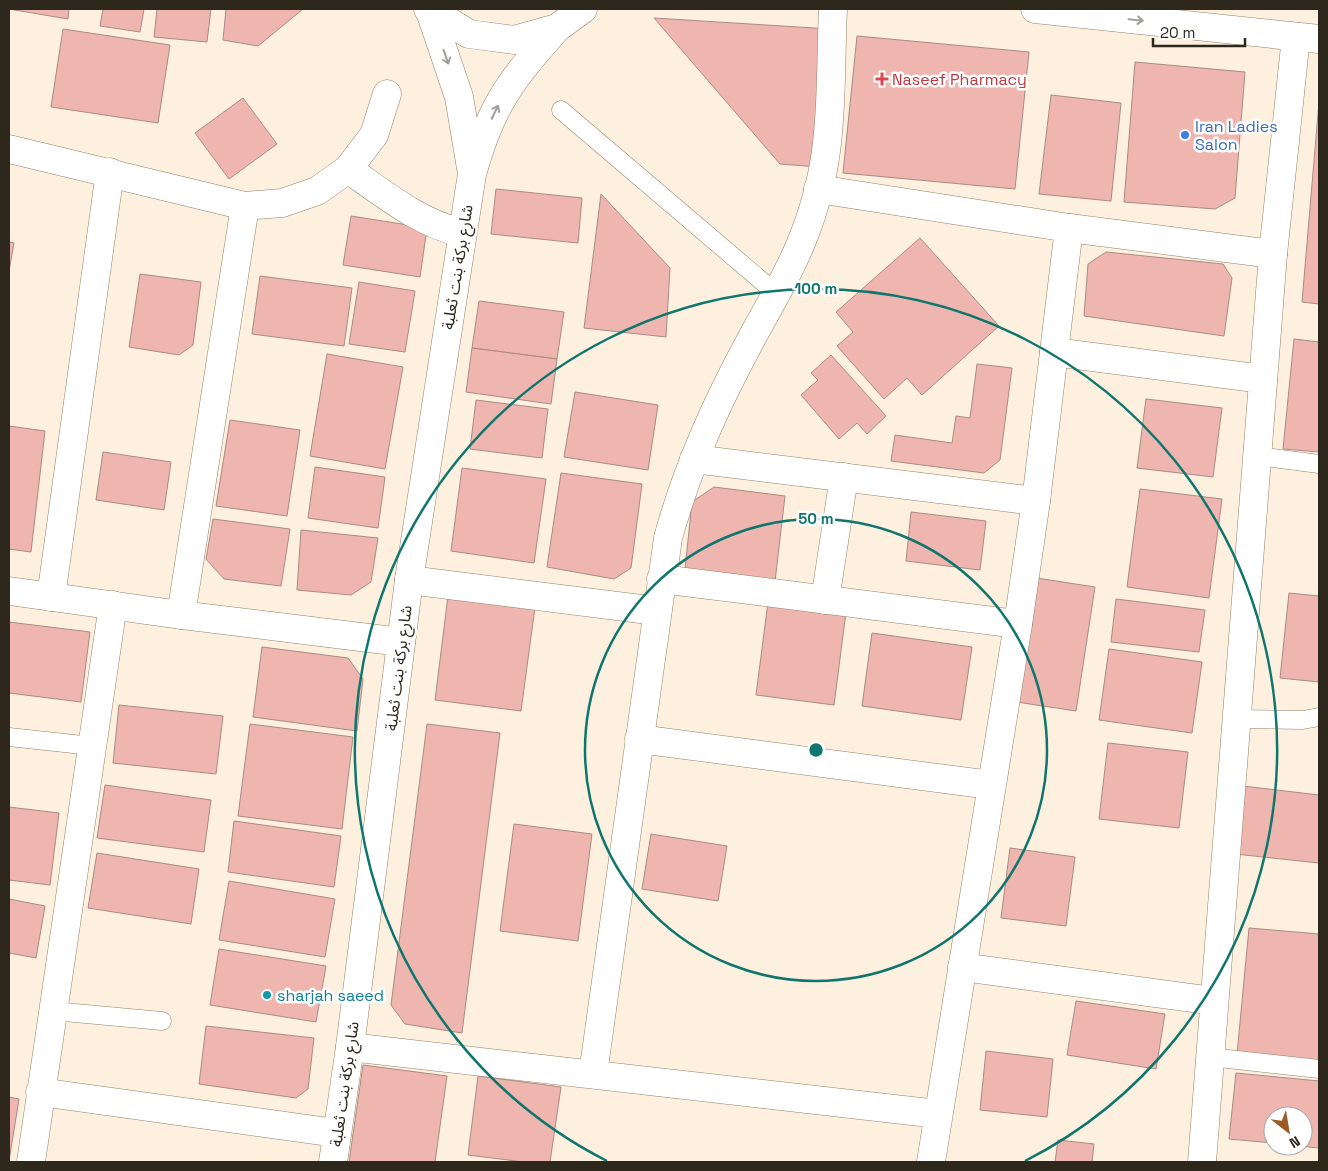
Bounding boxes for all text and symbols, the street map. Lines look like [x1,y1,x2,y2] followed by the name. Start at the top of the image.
[1128,15,1144,25] one-way arrow
[1153,15,1246,47] scale bar
[1160,23,1195,42] text: 20 m
[441,49,451,65] one-way arrow
[892,69,1027,90] place label: Naseef Pharmacy
[876,73,888,85] marker: Naseef Pharmacy
[490,105,500,120] one-way arrow
[1195,116,1278,155] place label: Iran Ladies Salon
[1179,129,1191,141] marker: Iran Ladies Salon
[437,203,480,331] street label: شارع بركة بنت ثعلبة
[795,279,837,298] text: 100 m
[798,509,834,528] text: 50 m
[380,604,419,732] street label: شارع بركة بنت ثعلبة
[807,741,825,759] centre of rings
[277,985,384,1006] place label: sharjah saeed
[261,989,273,1001] marker: sharjah saeed
[325,1020,366,1148] street label: شارع بركة بنت ثعلبة
[1263,1106,1313,1156] north arrow
[1286,1132,1303,1152] text: N

